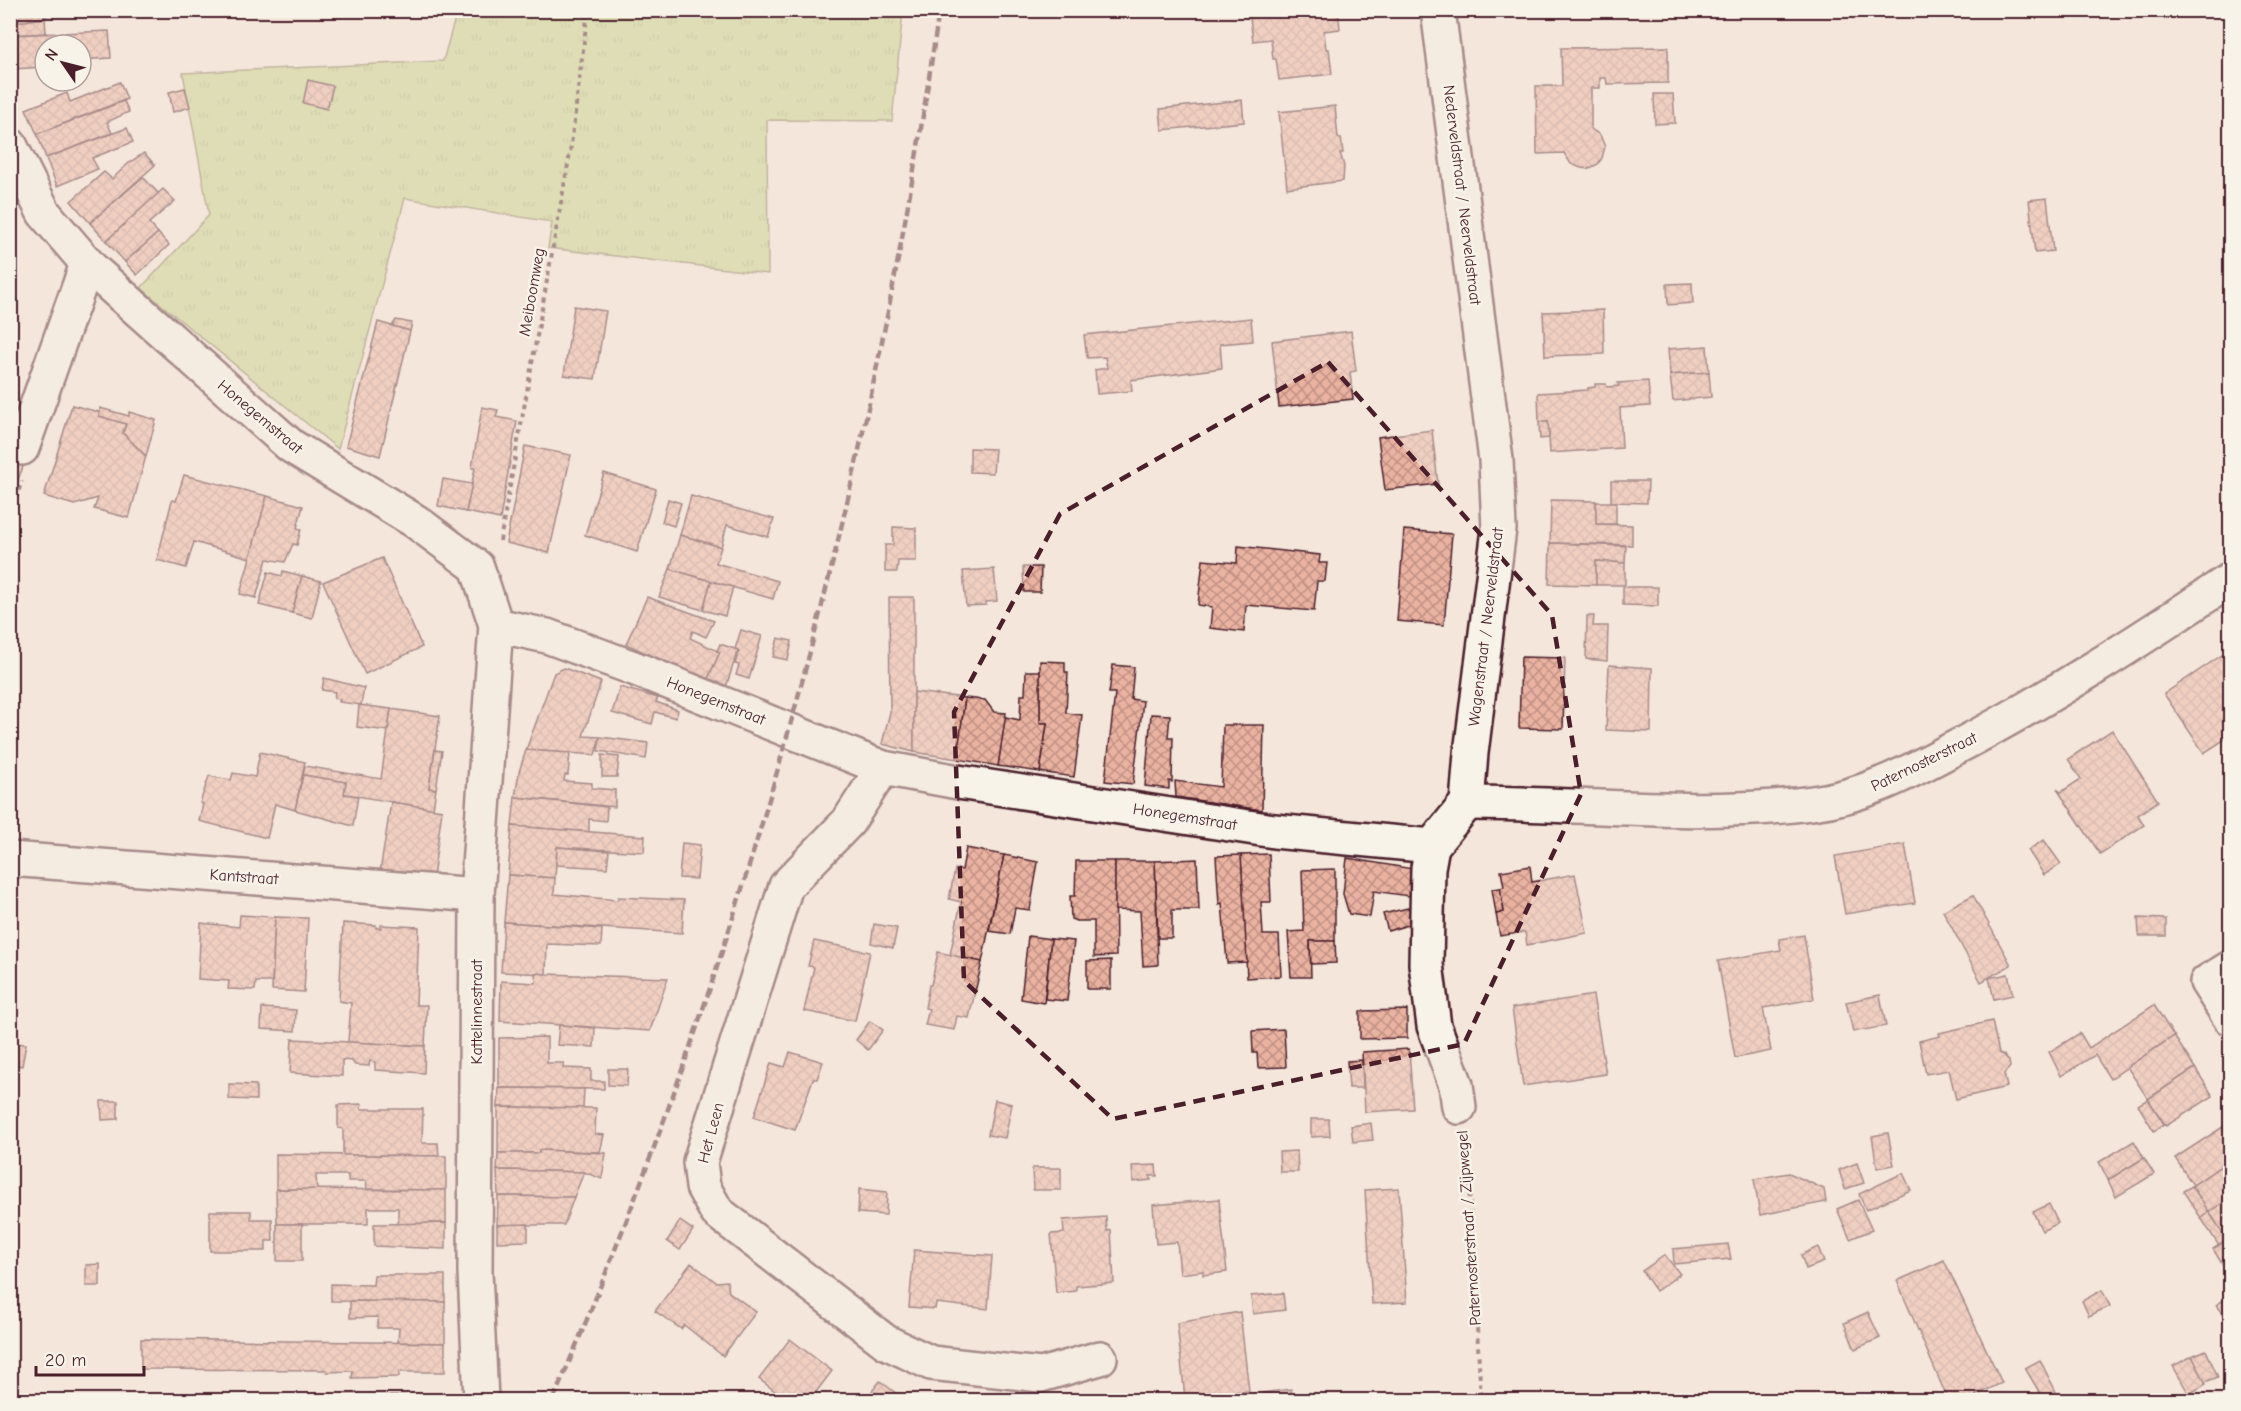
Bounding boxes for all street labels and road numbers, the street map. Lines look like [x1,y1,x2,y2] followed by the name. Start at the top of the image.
[1440,84,1484,306] street label: Nederveldstraat / Neerveldstraat
[515,246,549,338] street label: Meiboomweg
[214,376,306,458] street label: Honegemstraat
[1465,526,1507,727] street label: Wagenstraat / Neerveldstraat
[664,673,768,729] street label: Honegemstraat
[1868,728,1980,795] street label: Paternosterstraat
[1132,800,1239,834] street label: Honegemstraat
[209,866,279,888] street label: Kantstraat
[468,959,486,1065] street label: Kattelinnestraat
[694,1101,728,1165] street label: Het Leen
[1453,1130,1485,1326] street label: Paternosterstraat / Zijpwegel

